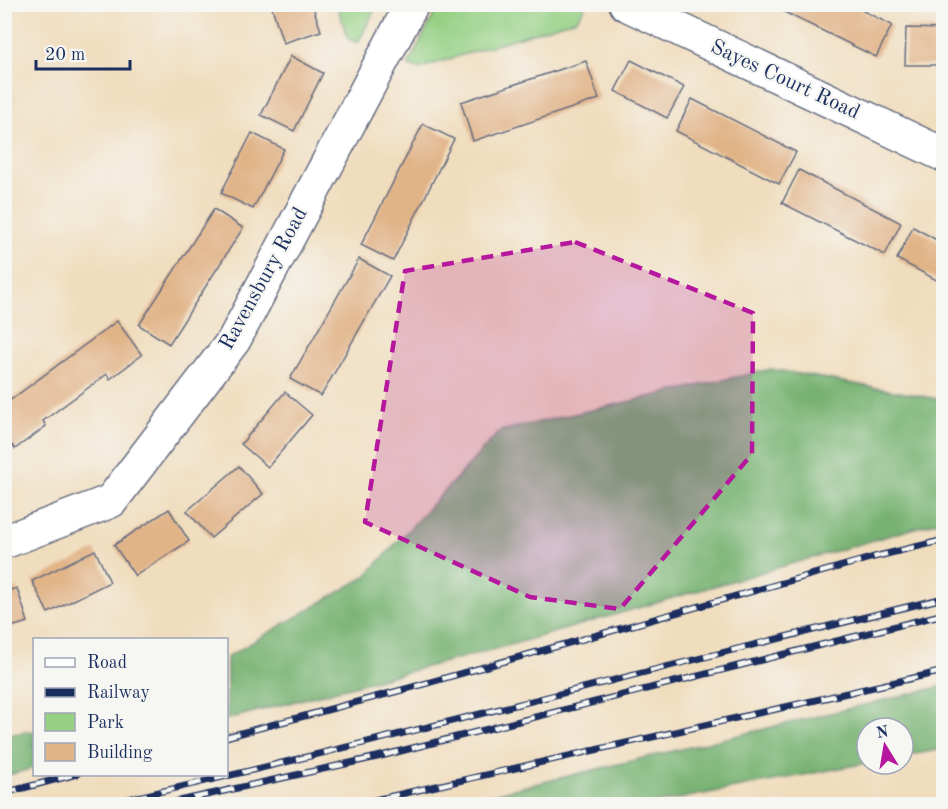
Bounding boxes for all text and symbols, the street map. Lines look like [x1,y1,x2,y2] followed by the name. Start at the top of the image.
[36,33,130,71] scale bar
[707,36,863,124] street label: Sayes Court Road
[45,46,85,64] text: 20 m
[216,204,312,354] street label: Ravensbury Road
[33,638,228,776] legend
[87,654,127,672] text: Road
[87,684,150,702] text: Railway
[87,714,124,732] text: Park
[855,716,915,776] north arrow
[875,724,891,742] text: N
[87,744,153,762] text: Building

